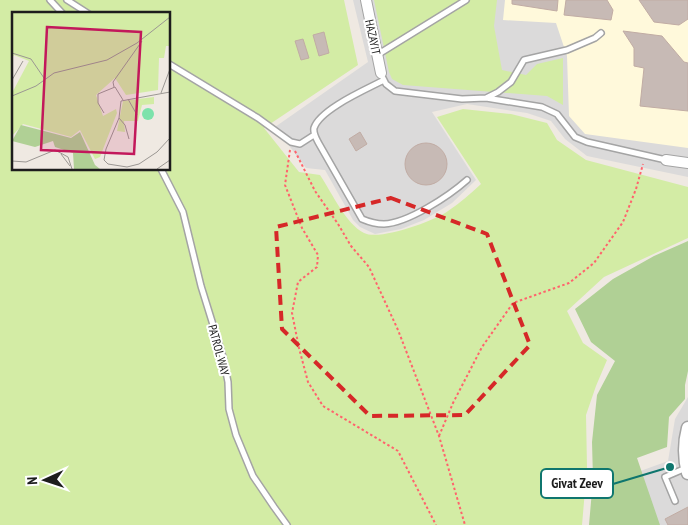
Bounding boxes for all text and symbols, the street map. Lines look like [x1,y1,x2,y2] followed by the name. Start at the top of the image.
[12,12,170,170] inset map
[362,18,384,57] street label: HAZAYIT
[205,323,233,378] street label: PATROL WAY
[20,455,70,505] north arrow
[541,469,613,498] callout: Givat Zeev
[551,474,603,492] text: Givat Zeev
[23,476,41,485] text: N

